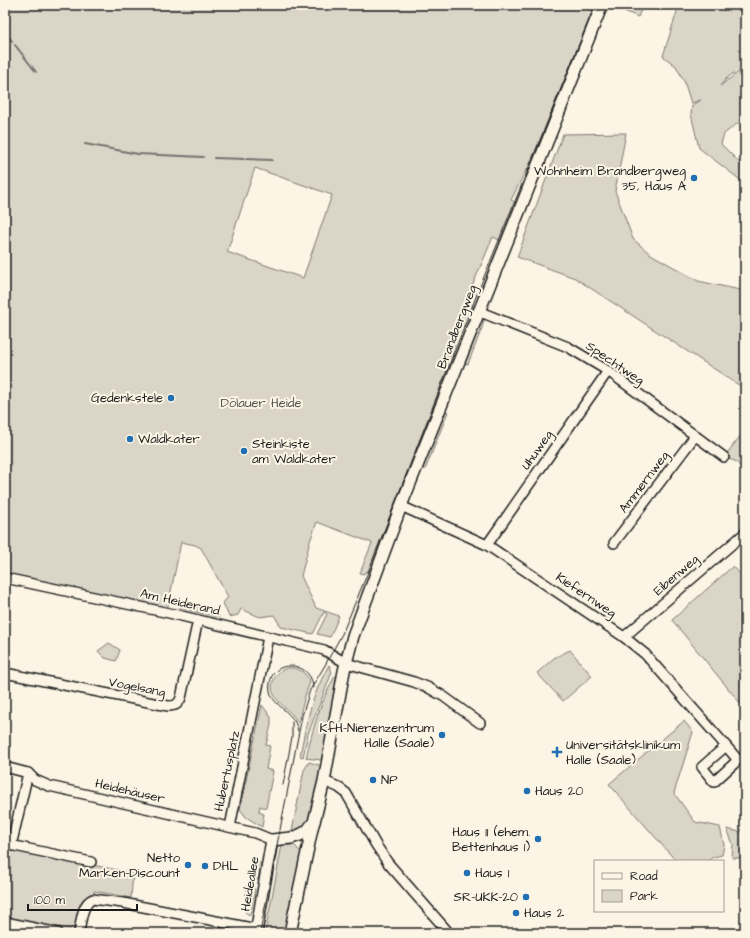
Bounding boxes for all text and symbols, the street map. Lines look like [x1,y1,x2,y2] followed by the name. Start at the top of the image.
[534,162,687,195] place label: Wohnheim Brandbergweg 35, Haus A
[689,173,699,183] marker: Wohnheim Brandbergweg 35, Haus A
[433,282,482,372] street label: Brandbergweg
[582,337,648,390] street label: Spechtweg
[91,389,163,407] place label: Gedenkstele
[166,393,176,403] marker: Gedenkstele
[221,394,301,412] park label: Dölauer Heide
[517,426,558,474] street label: Uhuweg
[138,430,200,448] place label: Waldkater
[125,434,135,444] marker: Waldkater
[252,435,336,468] place label: Steinkiste am Waldkater
[239,446,249,456] marker: Steinkiste am Waldkater
[615,447,674,517] street label: Ammernweg
[649,550,703,601] street label: Eibenweg
[552,568,620,623] street label: Kiefernweg
[138,584,222,620] street label: Am Heiderand
[107,673,167,702] street label: Vogelsang
[320,719,435,752] place label: KfH-Nierenzentrum Halle (Saale)
[210,729,244,813] street label: Hubertusplatz
[437,730,447,740] marker: KfH-Nierenzentrum Halle (Saale)
[566,736,681,769] place label: Universitätsklinikum Halle (Saale)
[551,746,563,758] marker: Universitätsklinikum Halle (Saale)
[381,771,398,789] place label: NP
[93,774,167,808] street label: Heidehäuser
[368,775,378,785] marker: NP
[535,782,583,800] place label: Haus 20
[522,786,532,796] marker: Haus 20
[452,823,530,856] place label: Haus 11 (ehem. Bettenhaus 1)
[533,834,543,844] marker: Haus 11 (ehem. Bettenhaus 1)
[79,849,181,882] place label: Netto Marken-Discount
[236,855,264,913] street label: Heideallee
[213,857,238,875] place label: DHL
[183,860,193,870] marker: Netto Marken-Discount
[594,860,724,912] legend
[200,861,210,871] marker: DHL
[475,864,510,882] place label: Haus 1
[462,868,472,878] marker: Haus 1
[630,868,658,885] text: Road
[28,886,137,912] scale bar
[454,888,518,906] place label: SR-UKK-20
[630,888,658,905] text: Park
[34,892,65,909] text: 100 m
[521,892,531,902] marker: SR-UKK-20
[524,904,565,922] place label: Haus 2
[511,908,521,918] marker: Haus 2

